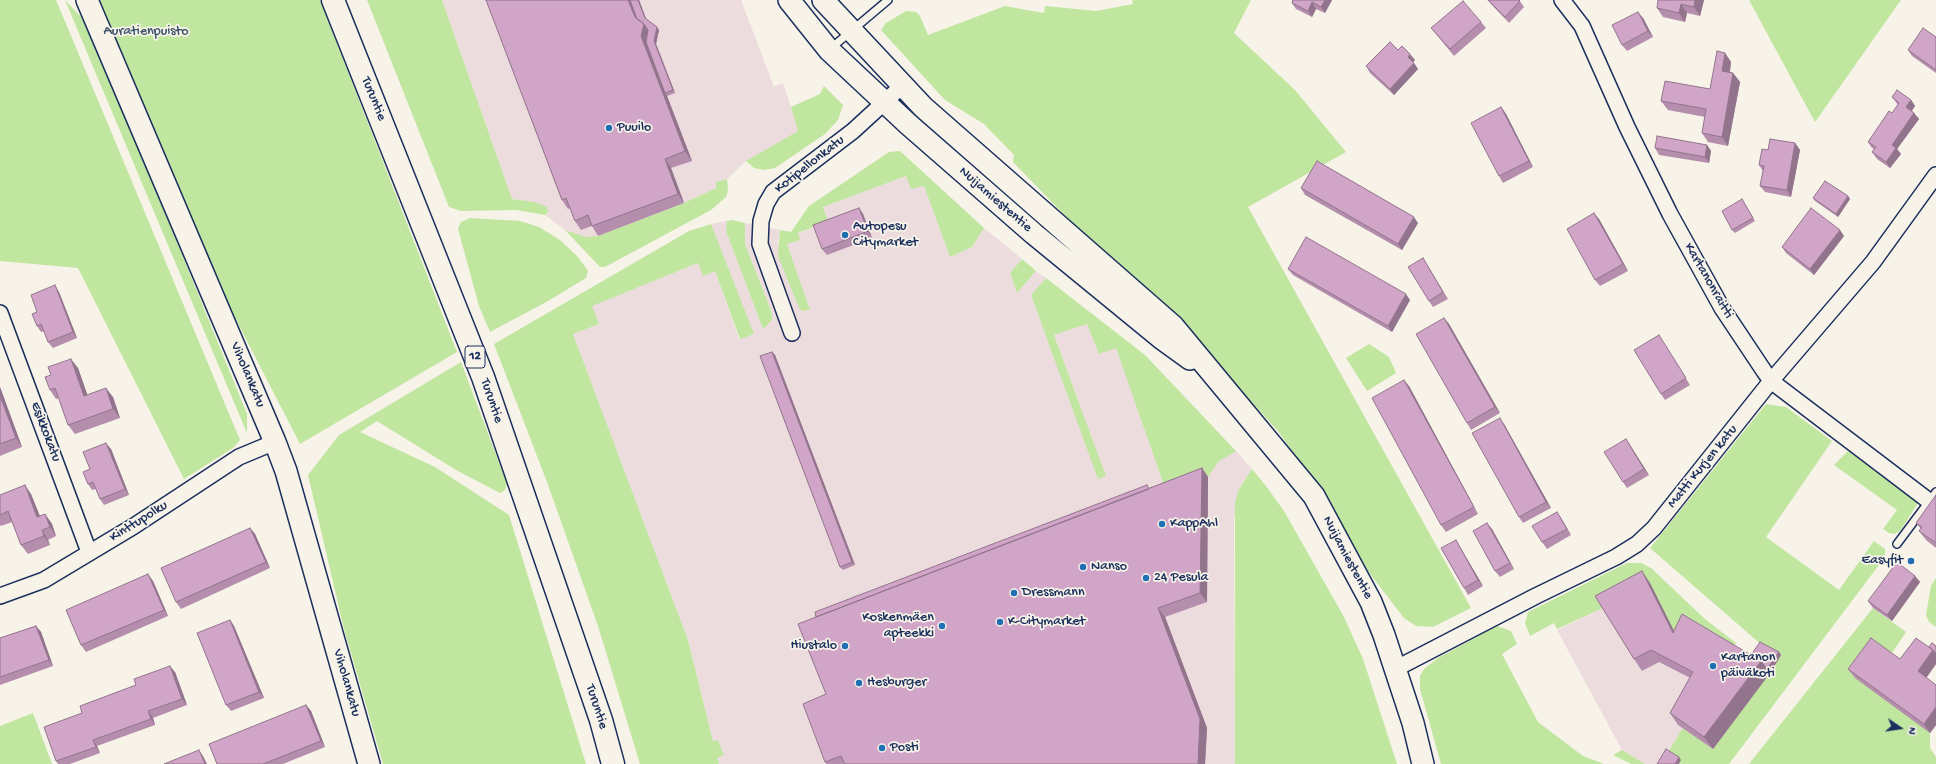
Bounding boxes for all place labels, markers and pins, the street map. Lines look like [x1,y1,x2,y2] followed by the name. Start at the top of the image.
[617,120,651,136] place label: Puuilo
[604,123,614,133] marker: Puuilo
[853,219,918,252] place label: Autopesu Citymarket
[840,230,850,240] marker: Autopesu Citymarket
[1170,516,1218,532] place label: KappAhl
[1157,519,1167,529] marker: KappAhl
[1861,553,1903,569] place label: Easyfit
[1906,556,1916,566] marker: Easyfit
[1091,559,1127,575] place label: Nanso
[1078,562,1088,572] marker: Nanso
[1154,570,1208,586] place label: 24 Pesula
[1141,573,1151,583] marker: 24 Pesula
[1022,585,1085,601] place label: Dressmann
[1009,588,1019,598] marker: Dressmann
[862,610,934,642] place label: Koskenmäen apteekki
[1008,614,1085,630] place label: K-Citymarket
[995,617,1005,627] marker: K-Citymarket
[937,621,947,631] marker: Koskenmäen apteekki
[790,638,837,654] place label: Hiustalo
[840,641,850,651] marker: Hiustalo
[1721,650,1775,682] place label: Kartanon päiväkoti
[1708,661,1718,671] marker: Kartanon päiväkoti
[867,675,926,691] place label: Hesburger
[854,678,864,688] marker: Hesburger
[890,740,919,756] place label: Posti
[877,743,887,753] marker: Posti

